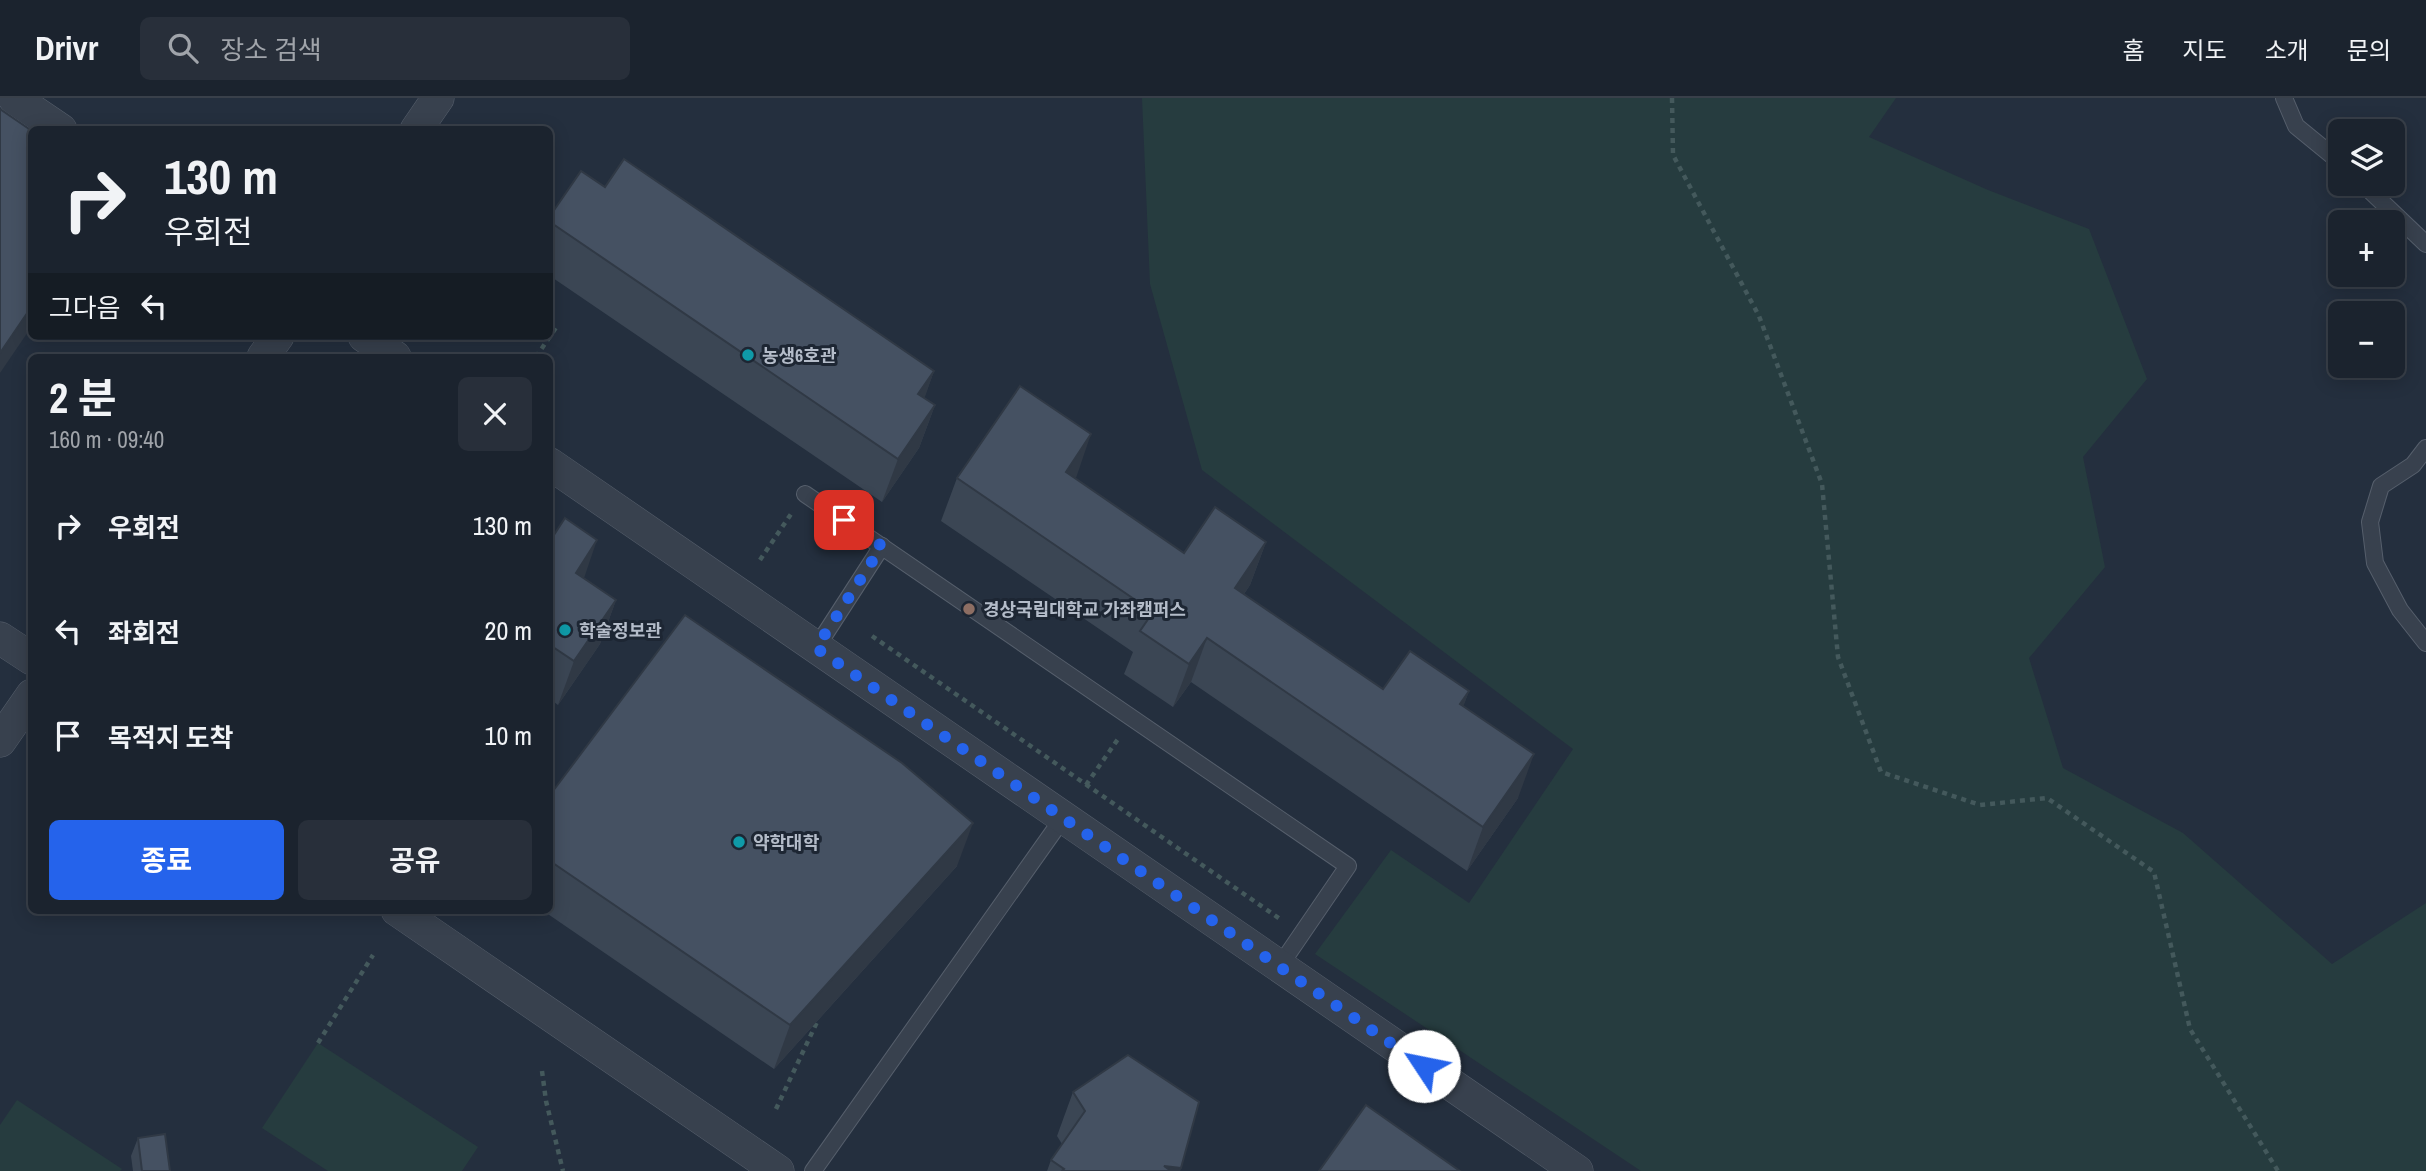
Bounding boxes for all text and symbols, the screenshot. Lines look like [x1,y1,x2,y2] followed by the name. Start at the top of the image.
[140,17,630,80] search box
[35,26,98,70] text: Drivr
[164,29,202,67] icon: search
[220,32,322,67] text: 장소 검색
[2122,34,2144,66] text: 홈
[2182,34,2227,66] text: 지도
[2265,34,2309,66] text: 소개
[2347,34,2391,66] text: 문의
[2328,119,2405,378] map controls
[2328,119,2405,196] button: layers
[164,143,278,209] text: 130 m
[49,154,140,245] icon: right
[164,210,252,253] text: 우회전
[2328,210,2405,287] button: +
[135,287,173,325] icon: left
[49,290,121,325] text: 그다음
[2328,301,2405,378] button: −
[762,343,837,368] place label: 농생6호관
[740,347,756,363] marker: 농생6호관
[49,370,116,426] text: 2 분
[458,377,532,451] button: close
[49,424,164,455] text: 160 m · 09:40
[814,490,874,550] pin
[825,501,863,539] icon: arrive
[49,507,87,545] icon: right
[473,508,532,543] text: 130 m
[108,510,180,545] text: 우회전
[983,597,1186,622] place label: 경상국립대학교 가좌캠퍼스
[961,601,977,617] marker: 경상국립대학교 가좌캠퍼스
[49,612,87,650] icon: left
[485,613,532,648] text: 20 m
[108,615,180,650] text: 좌회전
[579,618,662,643] place label: 학술정보관
[557,622,573,638] marker: 학술정보관
[49,717,87,755] icon: arrive
[485,718,532,753] text: 10 m
[108,720,234,755] text: 목적지 도착
[49,820,284,900] button: 종료
[298,820,532,900] button: 공유
[753,830,820,855] place label: 약학대학
[731,834,747,850] marker: 약학대학
[1387,1029,1461,1103] position arrow

